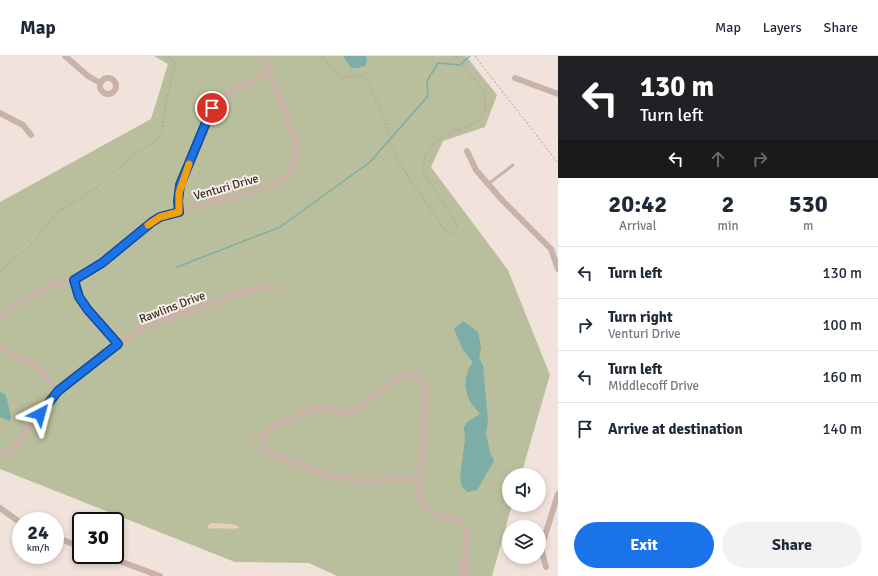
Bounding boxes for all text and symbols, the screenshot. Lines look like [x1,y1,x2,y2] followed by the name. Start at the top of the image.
[20,16,56,40] text: Map
[715,19,741,36] text: Map
[763,19,802,36] text: Layers
[824,19,858,36] text: Share
[640,70,714,104] text: 130 m
[574,72,626,124] icon: left
[195,91,229,125] pin
[201,97,223,119] icon: arrive
[640,104,703,126] text: Turn left
[665,148,687,170] icon: left
[707,148,729,170] icon: ahead
[749,148,771,170] icon: right
[192,171,260,204] street label: Venturi Drive
[608,189,667,219] text: 20:42
[722,189,734,219] text: 2
[789,189,828,219] text: 530
[619,218,656,234] text: Arrival
[718,218,739,234] text: min
[803,218,813,234] text: m
[574,262,596,284] icon: left
[608,264,662,282] text: Turn left
[822,264,862,282] text: 130 m
[137,288,207,327] street label: Rawlins Drive
[608,308,673,326] text: Turn right
[574,314,596,336] icon: right
[822,316,862,334] text: 100 m
[608,326,681,342] text: Venturi Drive
[608,360,662,378] text: Turn left
[574,366,596,388] icon: left
[822,368,862,386] text: 160 m
[608,378,699,394] text: Middlecoff Drive
[19,393,61,435] position arrow
[574,418,596,440] icon: arrive
[608,420,743,438] text: Arrive at destination
[822,420,862,438] text: 140 m
[502,468,546,564] map controls
[502,468,546,512] button: sound
[72,512,124,564] speed limit sign: 30
[27,520,49,545] text: 24
[502,520,546,564] button: layers
[574,522,714,568] button: Exit
[722,522,862,568] button: Share
[27,542,49,554] text: km/h

